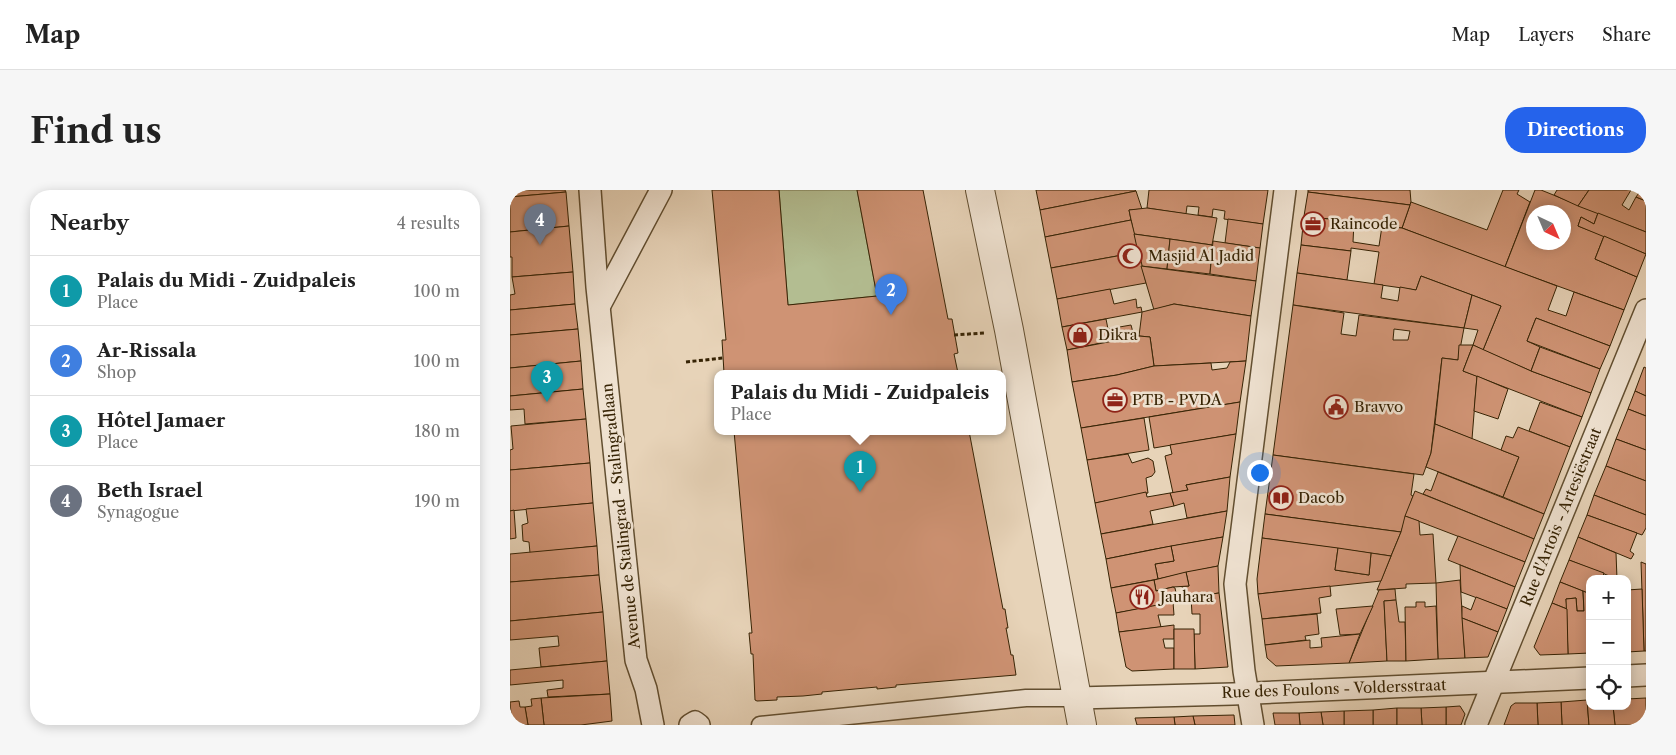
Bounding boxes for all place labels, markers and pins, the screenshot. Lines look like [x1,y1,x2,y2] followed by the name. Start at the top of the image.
[524,204,556,245] pin: 4
[1300,211,1326,237] office icon: Raincode
[1330,214,1397,233] place label: Raincode
[1117,243,1143,269] mosque icon: Masjid Al Jadid
[1148,246,1254,265] place label: Masjid Al Jadid
[875,274,907,315] pin: 2
[1067,322,1093,348] shop icon: Dikra
[1098,325,1138,344] place label: Dikra
[531,361,563,402] pin: 3
[1102,387,1128,413] office icon: PTB - PVDA
[1132,390,1223,409] place label: PTB - PVDA
[1323,394,1349,420] public building icon: Bravvo
[1354,397,1403,416] place label: Bravvo
[844,451,876,492] pin: 1
[1268,485,1294,511] library icon: Dacob
[1298,488,1344,507] place label: Dacob
[1129,584,1155,610] restaurant icon: Jauhara
[1158,587,1214,606] place label: Jauhara

